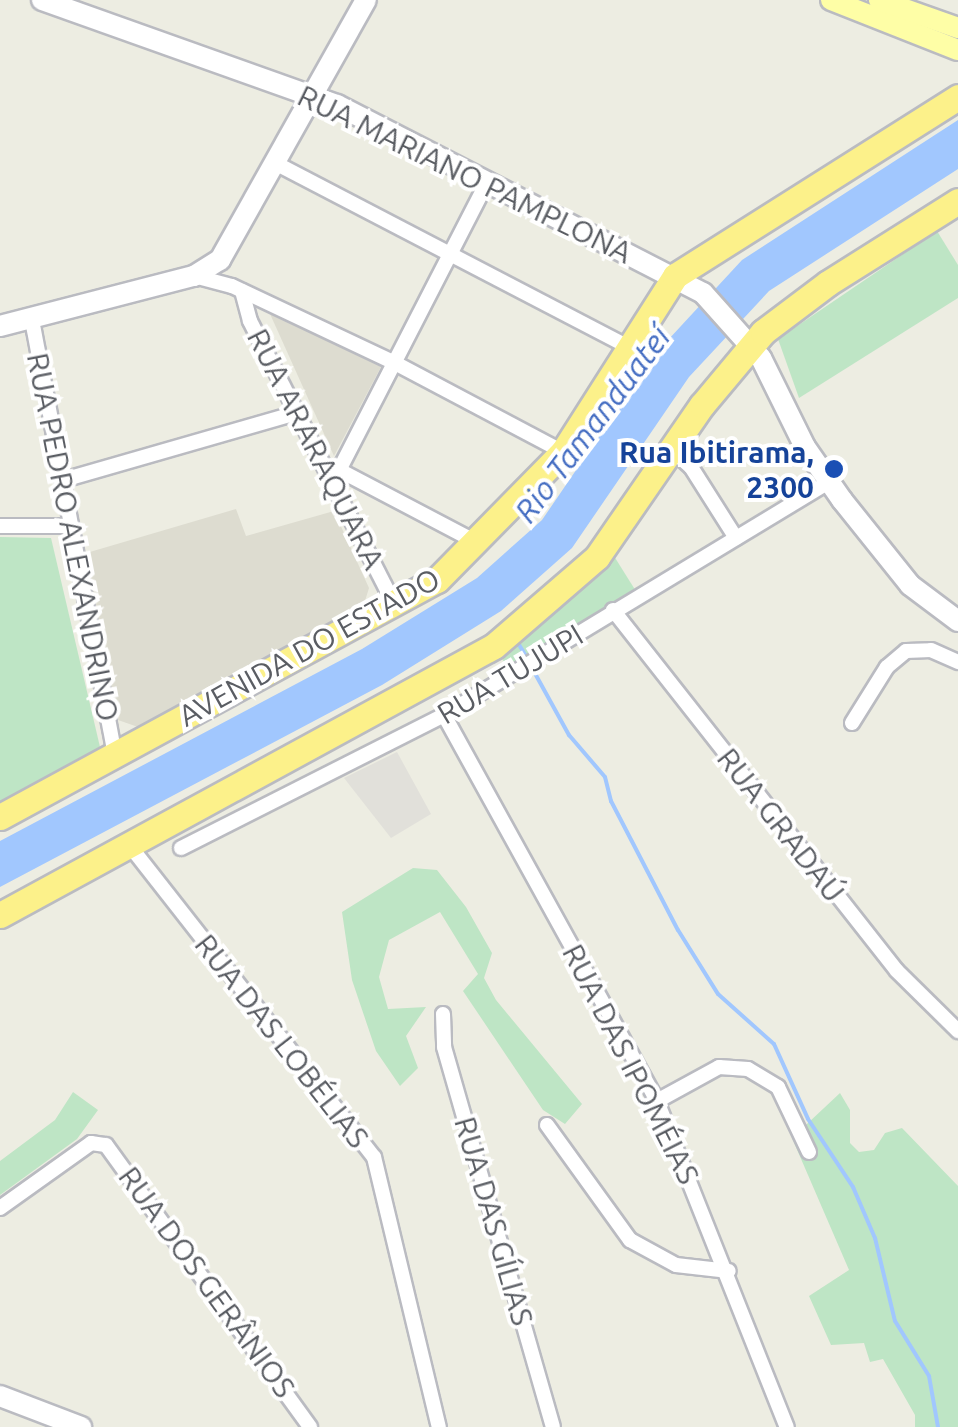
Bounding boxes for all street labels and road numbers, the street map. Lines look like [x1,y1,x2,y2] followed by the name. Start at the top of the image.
[292,77,638,271] street label: RUA MARIANO PAMPLONA
[240,323,392,575] street label: RUA ARARAQUARA
[20,350,126,724] street label: RUA PEDRO ALEXANDRINO
[172,560,446,734] street label: AVENIDA DO ESTADO
[431,616,589,732] street label: RUA TUJUPI
[710,741,852,909] street label: RUA GRADAÚ
[187,927,377,1155] street label: RUA DAS LOBÉLIAS
[555,938,707,1190] street label: RUA DAS IPOMÉIAS
[447,1113,541,1329] street label: RUA DAS GÍLIAS
[111,1160,303,1404] street label: RUA DOS GERÂNIOS

